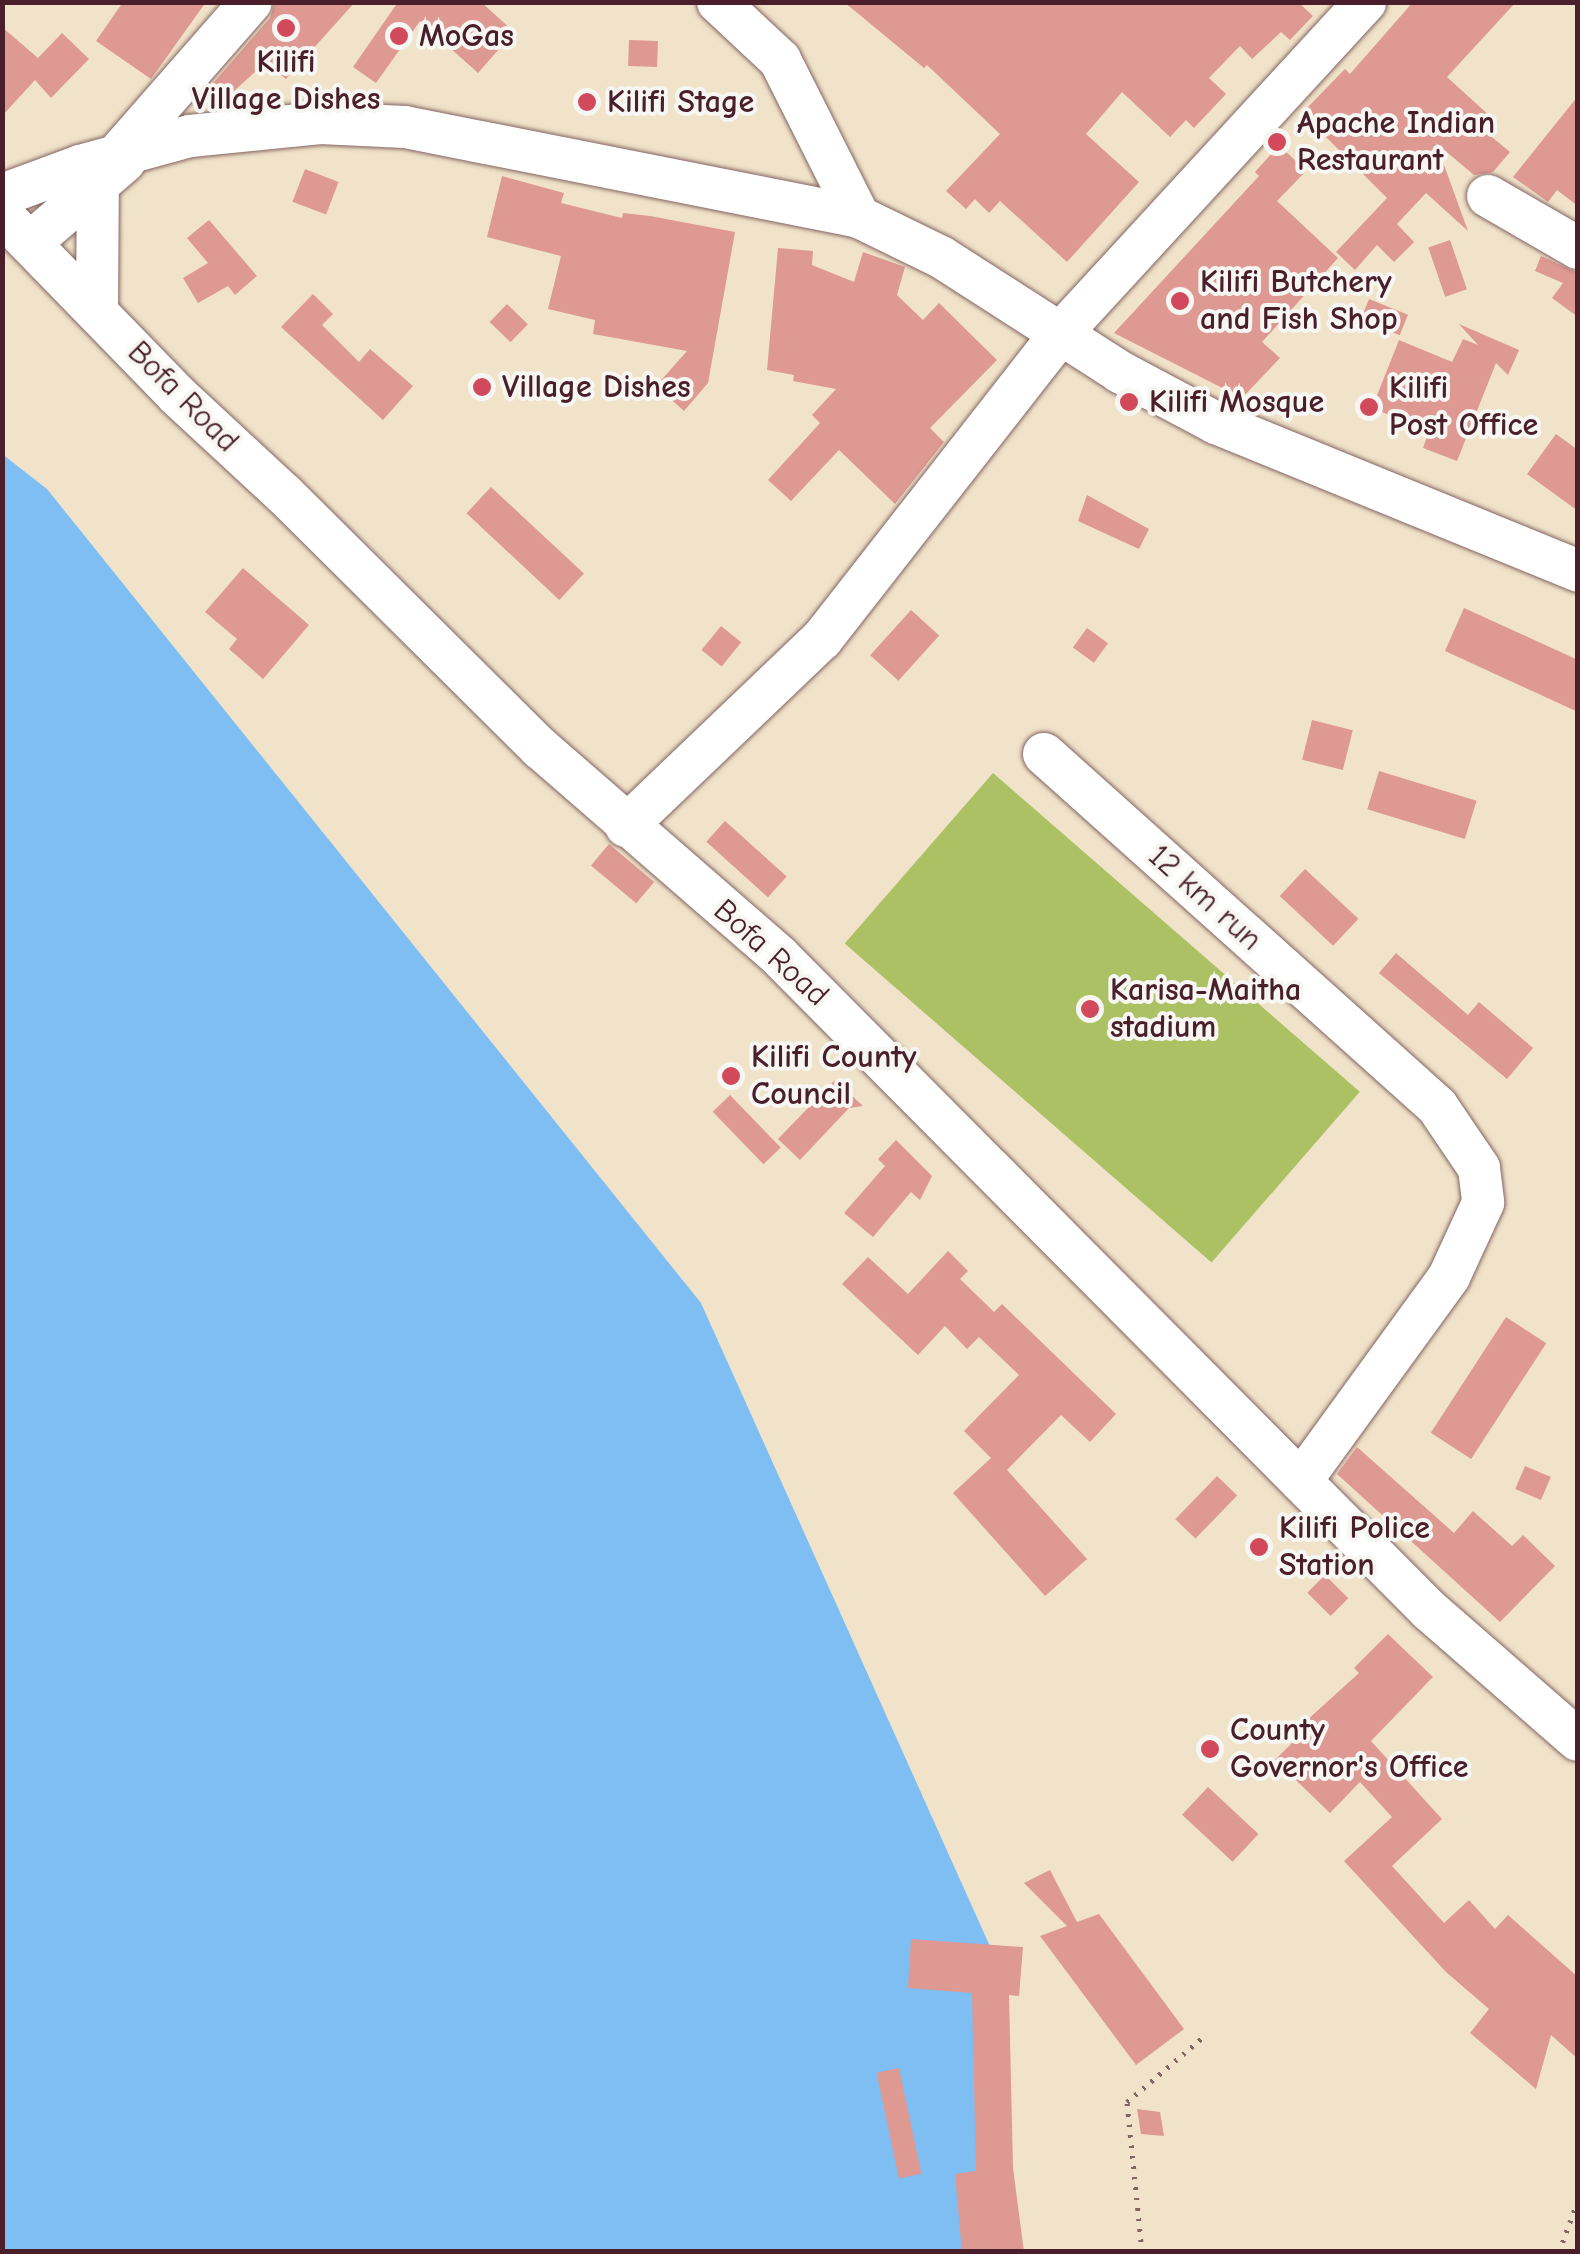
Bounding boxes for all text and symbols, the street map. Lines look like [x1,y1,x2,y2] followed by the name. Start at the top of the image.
[275,17,297,39] marker: Kilifi Village Dishes
[419,17,514,55] place label: MoGas
[388,25,410,47] marker: MoGas
[192,44,380,119] place label: Kilifi Village Dishes
[607,83,754,121] place label: Kilifi Stage
[576,91,598,113] marker: Kilifi Stage
[1297,105,1495,180] place label: Apache Indian Restaurant
[1266,131,1288,153] marker: Apache Indian Restaurant
[1200,264,1398,339] place label: Kilifi Butchery and Fish Shop
[1169,290,1191,312] marker: Kilifi Butchery and Fish Shop
[119,333,247,461] street label: Bofa Road
[502,368,691,406] place label: Village Dishes
[1389,370,1538,445] place label: Kilifi Post Office
[471,376,493,398] marker: Village Dishes
[1149,383,1324,421] place label: Kilifi Mosque
[1118,391,1140,413] marker: Kilifi Mosque
[1358,396,1380,418] marker: Kilifi Post Office
[1140,837,1270,959] street label: 12 km run
[706,891,836,1015] street label: Bofa Road
[1110,972,1301,1047] place label: Karisa-Maitha stadium
[1079,998,1101,1020] marker: Karisa-Maitha stadium
[751,1039,916,1114] place label: Kilifi County Council
[720,1065,742,1087] marker: Kilifi County Council
[1279,1510,1430,1585] place label: Kilifi Police Station
[1248,1536,1270,1558] marker: Kilifi Police Station
[1230,1712,1469,1787] place label: County Governor's Office
[1199,1738,1221,1760] marker: County Governor's Office

